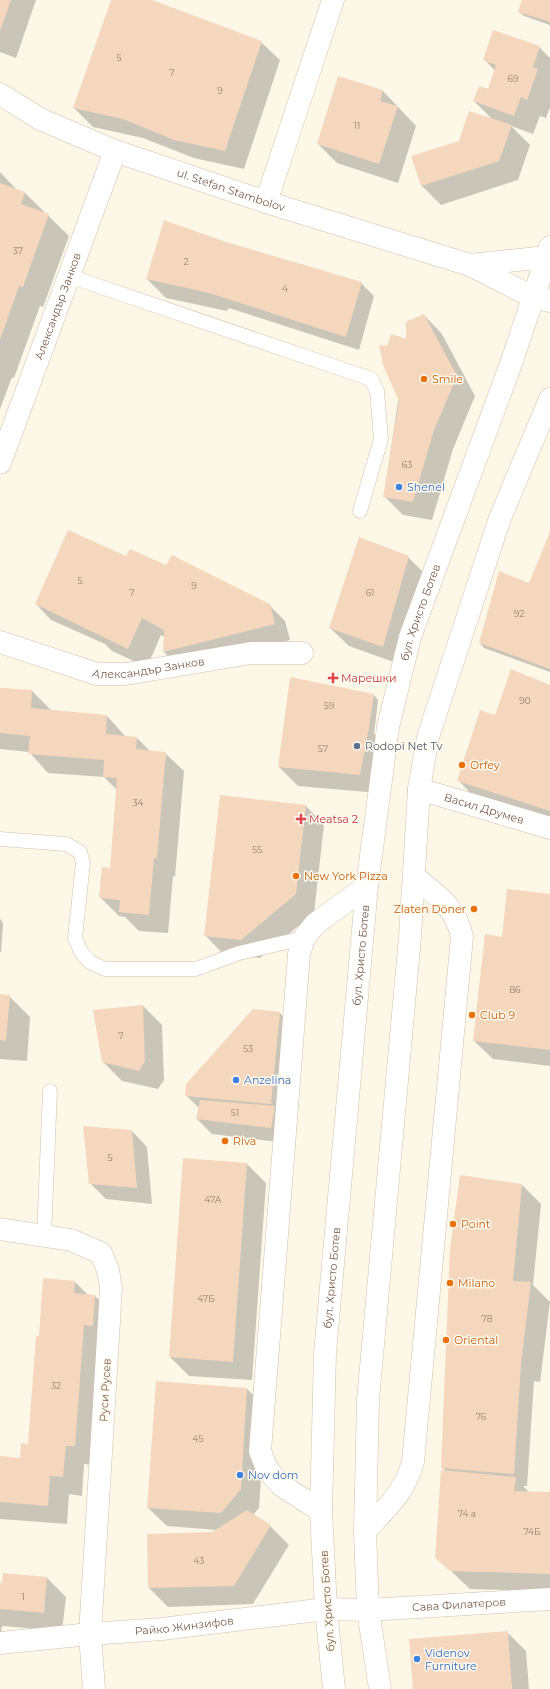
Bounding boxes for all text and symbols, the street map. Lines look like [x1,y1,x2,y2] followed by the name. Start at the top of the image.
[116,52,122,63] house number: 5
[169,67,175,78] house number: 7
[508,73,519,84] house number: 69
[217,85,223,96] house number: 9
[354,120,360,131] house number: 11
[175,165,287,214] street label: ul. Stefan Stambolov
[13,245,23,256] house number: 37
[32,251,84,362] street label: Александър Занков
[183,256,189,267] house number: 2
[282,283,288,294] house number: 4
[432,372,463,386] place label: Smile
[419,374,429,384] marker: Smile
[402,459,412,470] house number: 63
[407,480,445,494] place label: Shenel
[394,482,404,492] marker: Shenel
[397,562,443,662] street label: бул. Христо Ботев
[77,575,83,586] house number: 5
[191,580,197,591] house number: 9
[129,587,135,598] house number: 7
[366,587,374,598] house number: 61
[514,608,524,619] house number: 92
[90,654,206,682] street label: Александър Занков
[341,671,397,685] place label: Марешки
[328,673,338,683] marker: Марешки
[519,695,531,706] house number: 90
[324,700,335,711] house number: 59
[365,739,442,753] place label: Rodopi Net Tv
[352,741,362,751] marker: Rodopi Net Tv
[318,743,328,754] house number: 57
[470,758,500,772] place label: Orfey
[457,760,467,770] marker: Orfey
[443,790,526,827] street label: Васил Друмев
[132,797,144,808] house number: 34
[309,812,358,826] place label: Meatsa 2
[296,814,306,824] marker: Meatsa 2
[252,844,262,855] house number: 55
[304,869,388,883] place label: New York Pizza
[291,871,301,881] marker: New York Pizza
[394,902,466,916] place label: Zlaten Döner
[349,904,372,1006] street label: бул. Христо Ботев
[469,904,479,914] marker: Zlaten Döner
[509,984,521,995] house number: 86
[480,1008,515,1022] place label: Club 9
[467,1010,477,1020] marker: Club 9
[118,1030,124,1041] house number: 7
[243,1043,253,1054] house number: 53
[244,1073,291,1087] place label: Anzelina
[231,1075,241,1085] marker: Anzelina
[231,1107,239,1118] house number: 51
[233,1134,256,1148] place label: Riva
[220,1136,230,1146] marker: Riva
[107,1152,113,1163] house number: 5
[205,1194,222,1205] house number: 47А
[461,1217,491,1231] place label: Point
[448,1219,458,1229] marker: Point
[320,1227,343,1329] street label: бул. Христо Ботев
[458,1276,495,1290] place label: Milano
[445,1278,455,1288] marker: Milano
[197,1293,215,1304] house number: 47Б
[482,1313,493,1324] house number: 78
[454,1333,498,1347] place label: Oriental
[441,1335,451,1345] marker: Oriental
[96,1358,114,1422] street label: Руси Русев
[51,1380,61,1391] house number: 32
[476,1411,487,1422] house number: 76
[192,1433,204,1444] house number: 45
[248,1468,299,1482] place label: Nov dom
[235,1470,245,1480] marker: Nov dom
[458,1508,476,1519] house number: 74 a
[523,1526,541,1537] house number: 74Б
[316,1550,338,1652] street label: бул. Христо Ботев
[194,1555,204,1566] house number: 43
[21,1591,25,1602] house number: 1
[411,1595,506,1614] street label: Сава Филатеров
[134,1613,234,1638] street label: Райко Жинзифов
[425,1646,477,1673] place label: Videnov Furniture
[412,1654,422,1664] marker: Videnov Furniture

